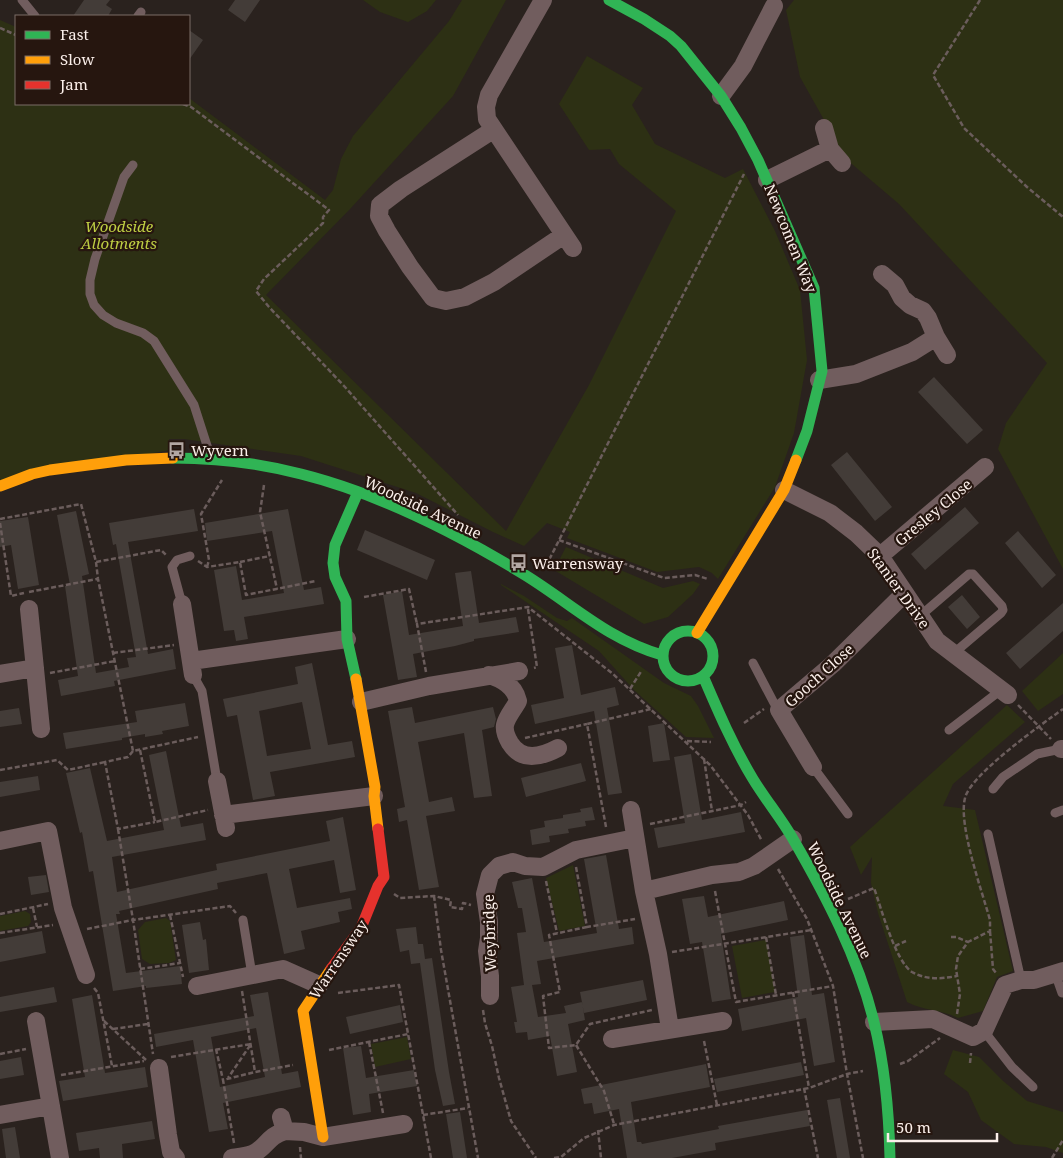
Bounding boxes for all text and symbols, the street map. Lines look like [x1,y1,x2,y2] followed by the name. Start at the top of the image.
[15,15,190,105] legend
[60,24,89,44] text: Fast
[60,49,94,69] text: Slow
[59,74,88,94] text: Jam
[760,181,822,296] street label: Newcomen Way
[80,216,157,253] park label: Woodside Allotments
[167,440,187,460] bus stop icon: Wyvern
[191,440,249,460] place label: Wyvern
[361,471,485,543] street label: Woodside Avenue
[890,474,976,550] street label: Gresley Close
[863,544,935,632] street label: Stanier Drive
[508,553,528,573] bus stop icon: Warrensway
[532,553,624,573] place label: Warrensway
[780,639,858,711] street label: Gooch Close
[803,838,877,962] street label: Woodside Avenue
[478,894,500,972] street label: Weybridge
[304,915,372,1002] street label: Warrensway
[888,1110,997,1142] scale bar
[896,1117,931,1137] text: 50 m

